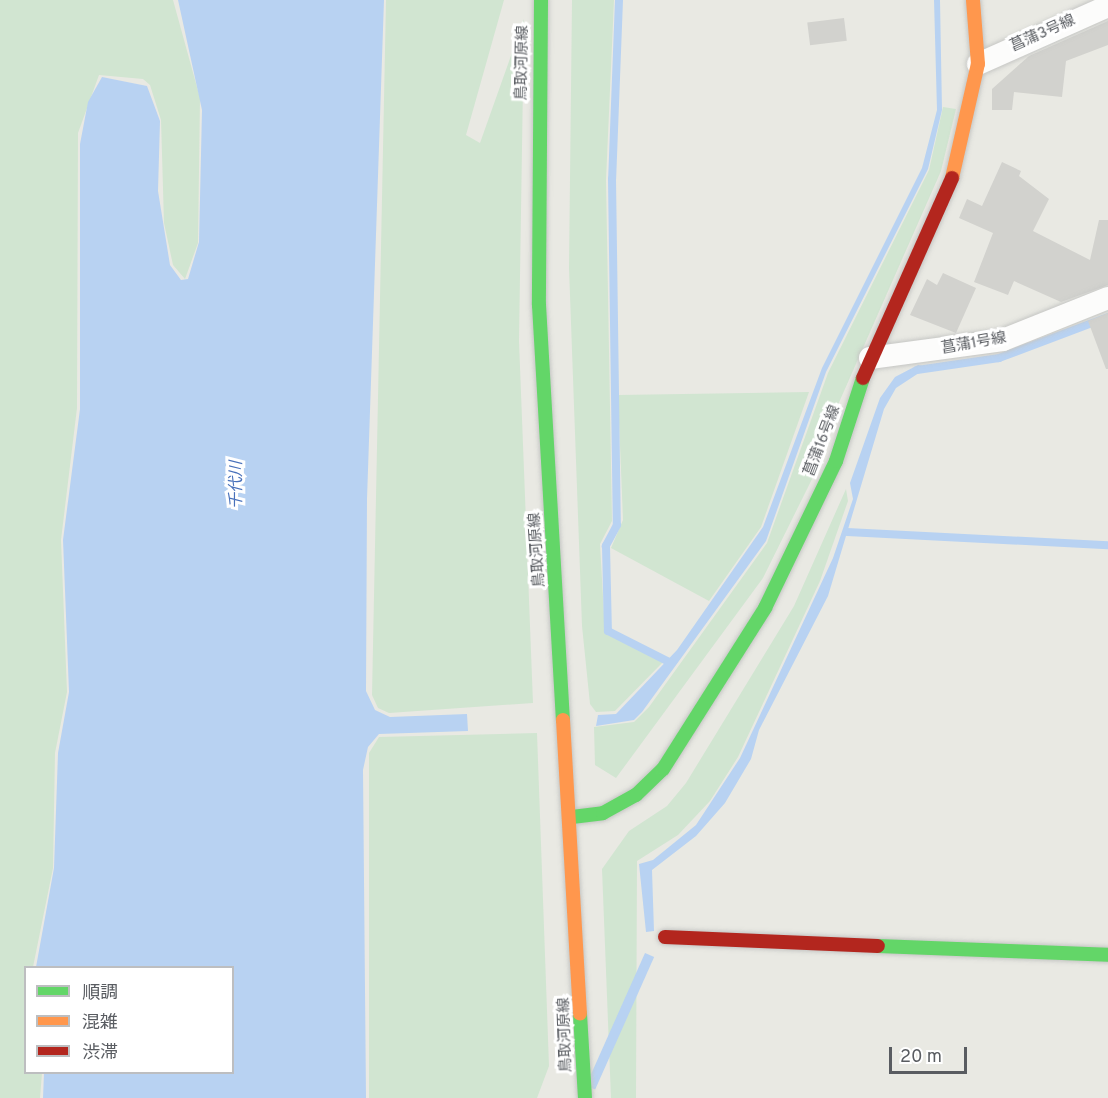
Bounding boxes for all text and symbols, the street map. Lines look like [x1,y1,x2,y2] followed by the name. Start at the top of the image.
[1008,12,1078,56] street label: 菖蒲3号線
[513,25,533,101] street label: 鳥取河原線
[940,329,1008,359] street label: 菖蒲1号線
[801,403,845,479] street label: 菖蒲16号線
[227,461,247,509] water label: 千代川
[526,512,550,588] street label: 鳥取河原線
[24,966,234,1074] legend
[82,982,118,1005] text: 順調
[556,997,576,1073] street label: 鳥取河原線
[82,1012,118,1035] text: 混雑
[892,1035,970,1073] scale bar
[82,1042,118,1065] text: 渋滞
[900,1046,942,1069] text: 20 m

